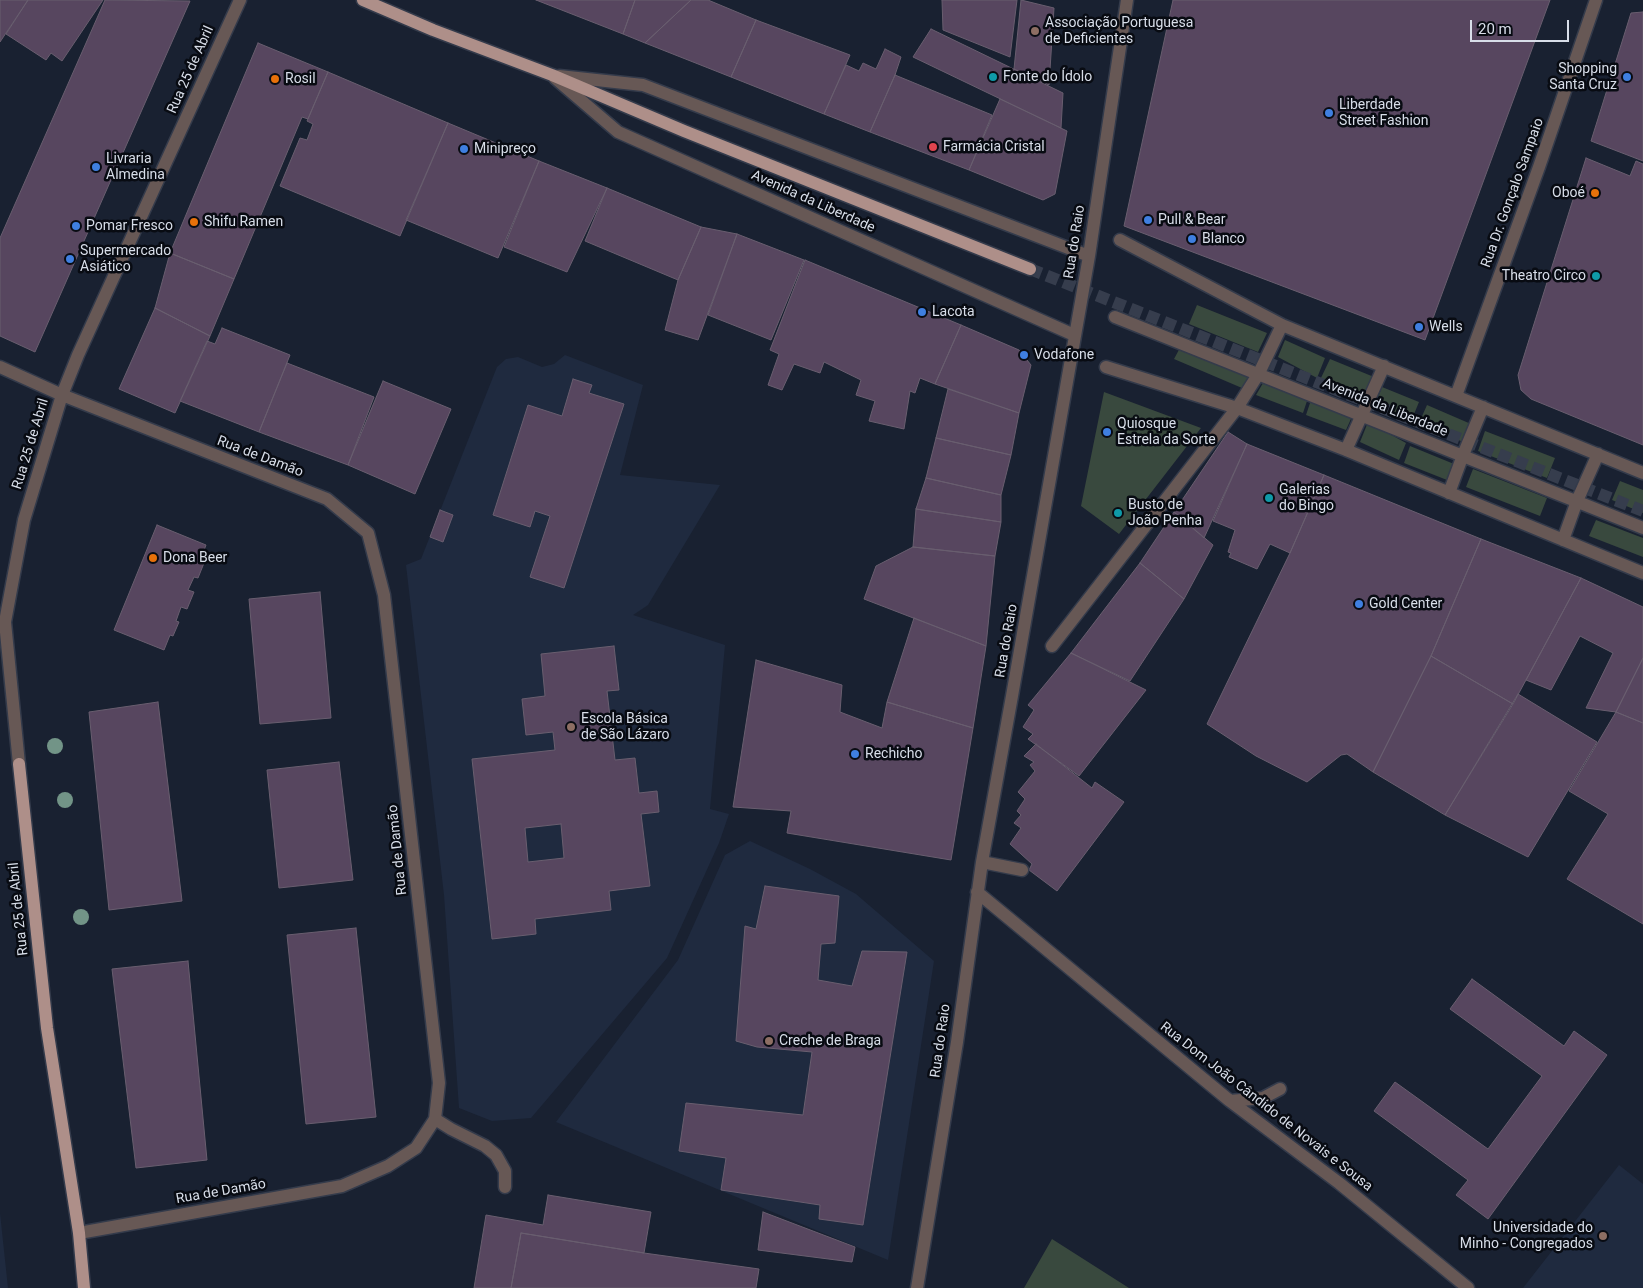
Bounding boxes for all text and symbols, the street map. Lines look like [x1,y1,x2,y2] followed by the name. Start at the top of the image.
[1473,10,1572,42] scale bar
[1045,15,1193,48] place label: Associação Portuguesa de Deficientes
[1478,20,1512,38] text: 20 m
[164,24,218,116] street label: Rua 25 de Abril
[1029,25,1041,37] marker: Associação Portuguesa de Deficientes
[1549,61,1617,94] place label: Shopping Santa Cruz
[1003,69,1092,85] place label: Fonte do Ídolo
[285,71,316,87] place label: Rosil
[987,71,999,83] marker: Fonte do Ídolo
[1621,71,1633,83] marker: Shopping Santa Cruz
[269,73,281,85] marker: Rosil
[1339,97,1429,130] place label: Liberdade Street Fashion
[1323,107,1335,119] marker: Liberdade Street Fashion
[1478,116,1548,270] street label: Rua Dr. Gonçalo Sampaio
[943,139,1045,155] place label: Farmácia Cristal
[474,141,536,157] place label: Minipreço
[927,141,939,153] marker: Farmácia Cristal
[458,143,470,155] marker: Minipreço
[106,151,165,184] place label: Livraria Almedina
[90,161,102,173] marker: Livraria Almedina
[749,167,877,237] street label: Avenida da Liberdade
[1552,185,1585,201] place label: Oboé
[1589,187,1601,199] marker: Oboé
[1061,204,1089,280] street label: Rua do Raio
[1158,212,1226,228] place label: Pull & Bear
[204,214,283,230] place label: Shifu Ramen
[1142,214,1154,226] marker: Pull & Bear
[188,216,200,228] marker: Shifu Ramen
[86,218,173,234] place label: Pomar Fresco
[70,220,82,232] marker: Pomar Fresco
[1202,231,1245,247] place label: Blanco
[1186,233,1198,245] marker: Blanco
[80,243,171,276] place label: Supermercado Asiático
[64,253,76,265] marker: Supermercado Asiático
[1502,268,1586,284] place label: Theatro Circo
[1590,270,1602,282] marker: Theatro Circo
[932,304,975,320] place label: Lacota
[916,306,928,318] marker: Lacota
[1429,319,1463,335] place label: Wells
[1413,321,1425,333] marker: Wells
[1034,347,1094,363] place label: Vodafone
[1018,349,1030,361] marker: Vodafone
[1320,375,1450,441] street label: Avenida da Liberdade
[9,397,53,491] street label: Rua 25 de Abril
[1117,416,1216,448] place label: Quiosque Estrela da Sorte
[1101,426,1113,438] marker: Quiosque Estrela da Sorte
[215,433,305,481] street label: Rua de Damão
[1279,482,1334,514] place label: Galerias do Bingo
[1263,492,1275,504] marker: Galerias do Bingo
[1128,497,1202,530] place label: Busto de João Penha
[1112,507,1124,519] marker: Busto de João Penha
[163,550,227,566] place label: Dona Beer
[147,552,159,564] marker: Dona Beer
[1369,596,1442,612] place label: Gold Center
[1353,598,1365,610] marker: Gold Center
[992,603,1022,679] street label: Rua do Raio
[581,711,669,744] place label: Escola Básica de São Lázaro
[565,721,577,733] marker: Escola Básica de São Lázaro
[865,746,923,762] place label: Rechicho
[849,748,861,760] marker: Rechicho
[385,804,411,896] street label: Rua de Damão
[6,861,32,957] street label: Rua 25 de Abril
[928,1003,954,1079] street label: Rua do Raio
[1156,1019,1376,1195] street label: Rua Dom João Cândido de Novais e Sousa
[779,1033,881,1049] place label: Creche de Braga
[763,1035,775,1047] marker: Creche de Braga
[175,1176,267,1208] street label: Rua de Damão
[1460,1220,1593,1252] place label: Universidade do Minho - Congregados
[1597,1230,1609,1242] marker: Universidade do Minho - Congregados

